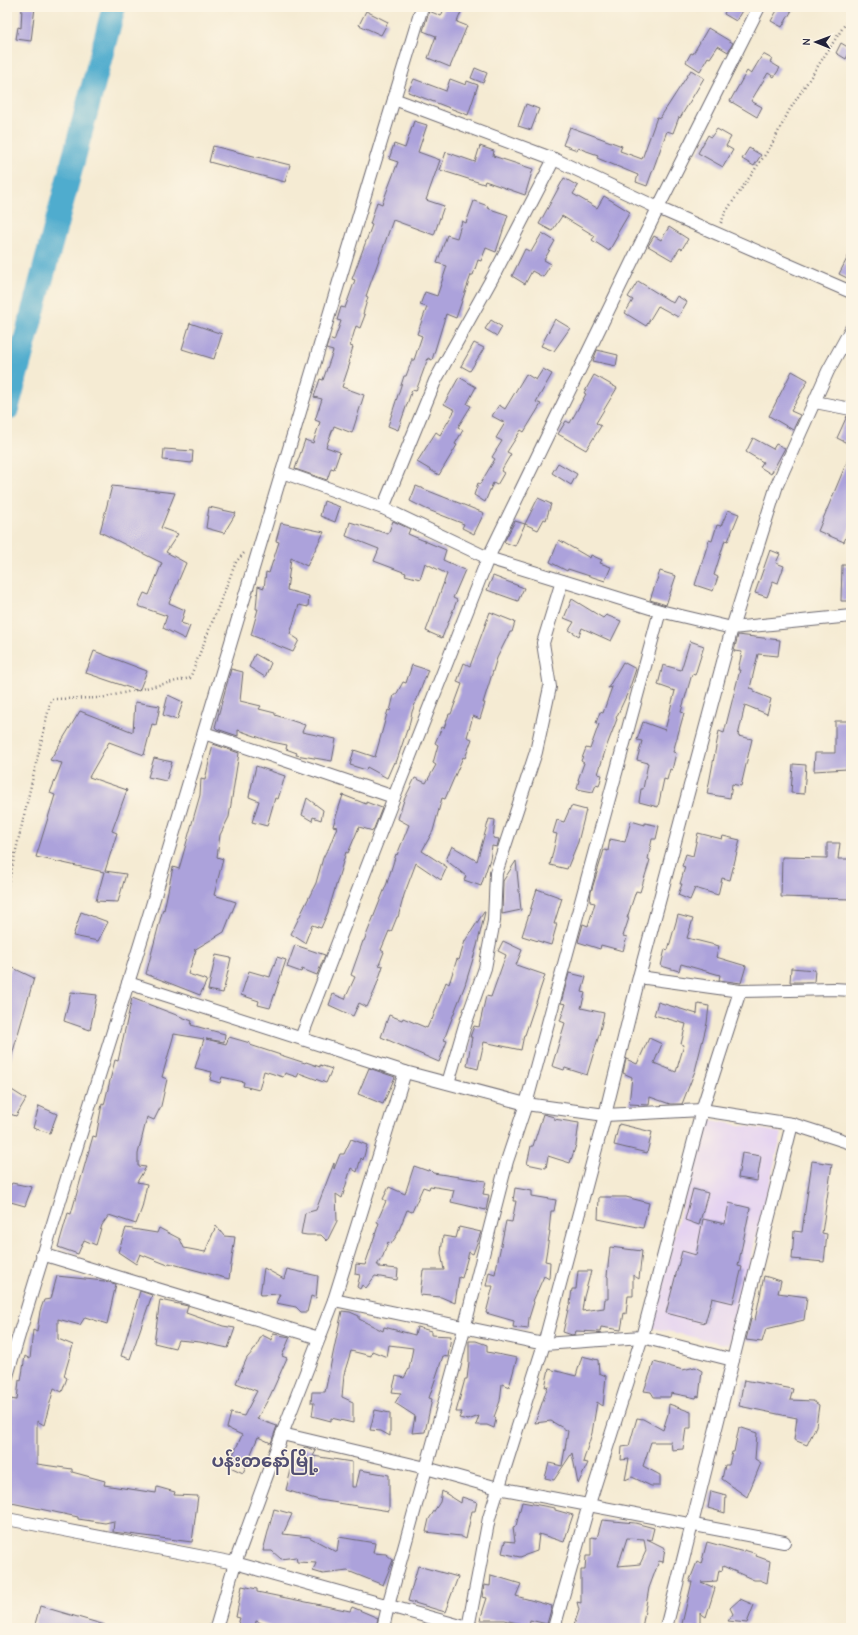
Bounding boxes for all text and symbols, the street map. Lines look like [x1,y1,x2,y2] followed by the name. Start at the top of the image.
[796,22,836,62] north arrow
[800,38,813,46] text: N
[212,1449,318,1475] district label: ပန်းတနော်မြို့

